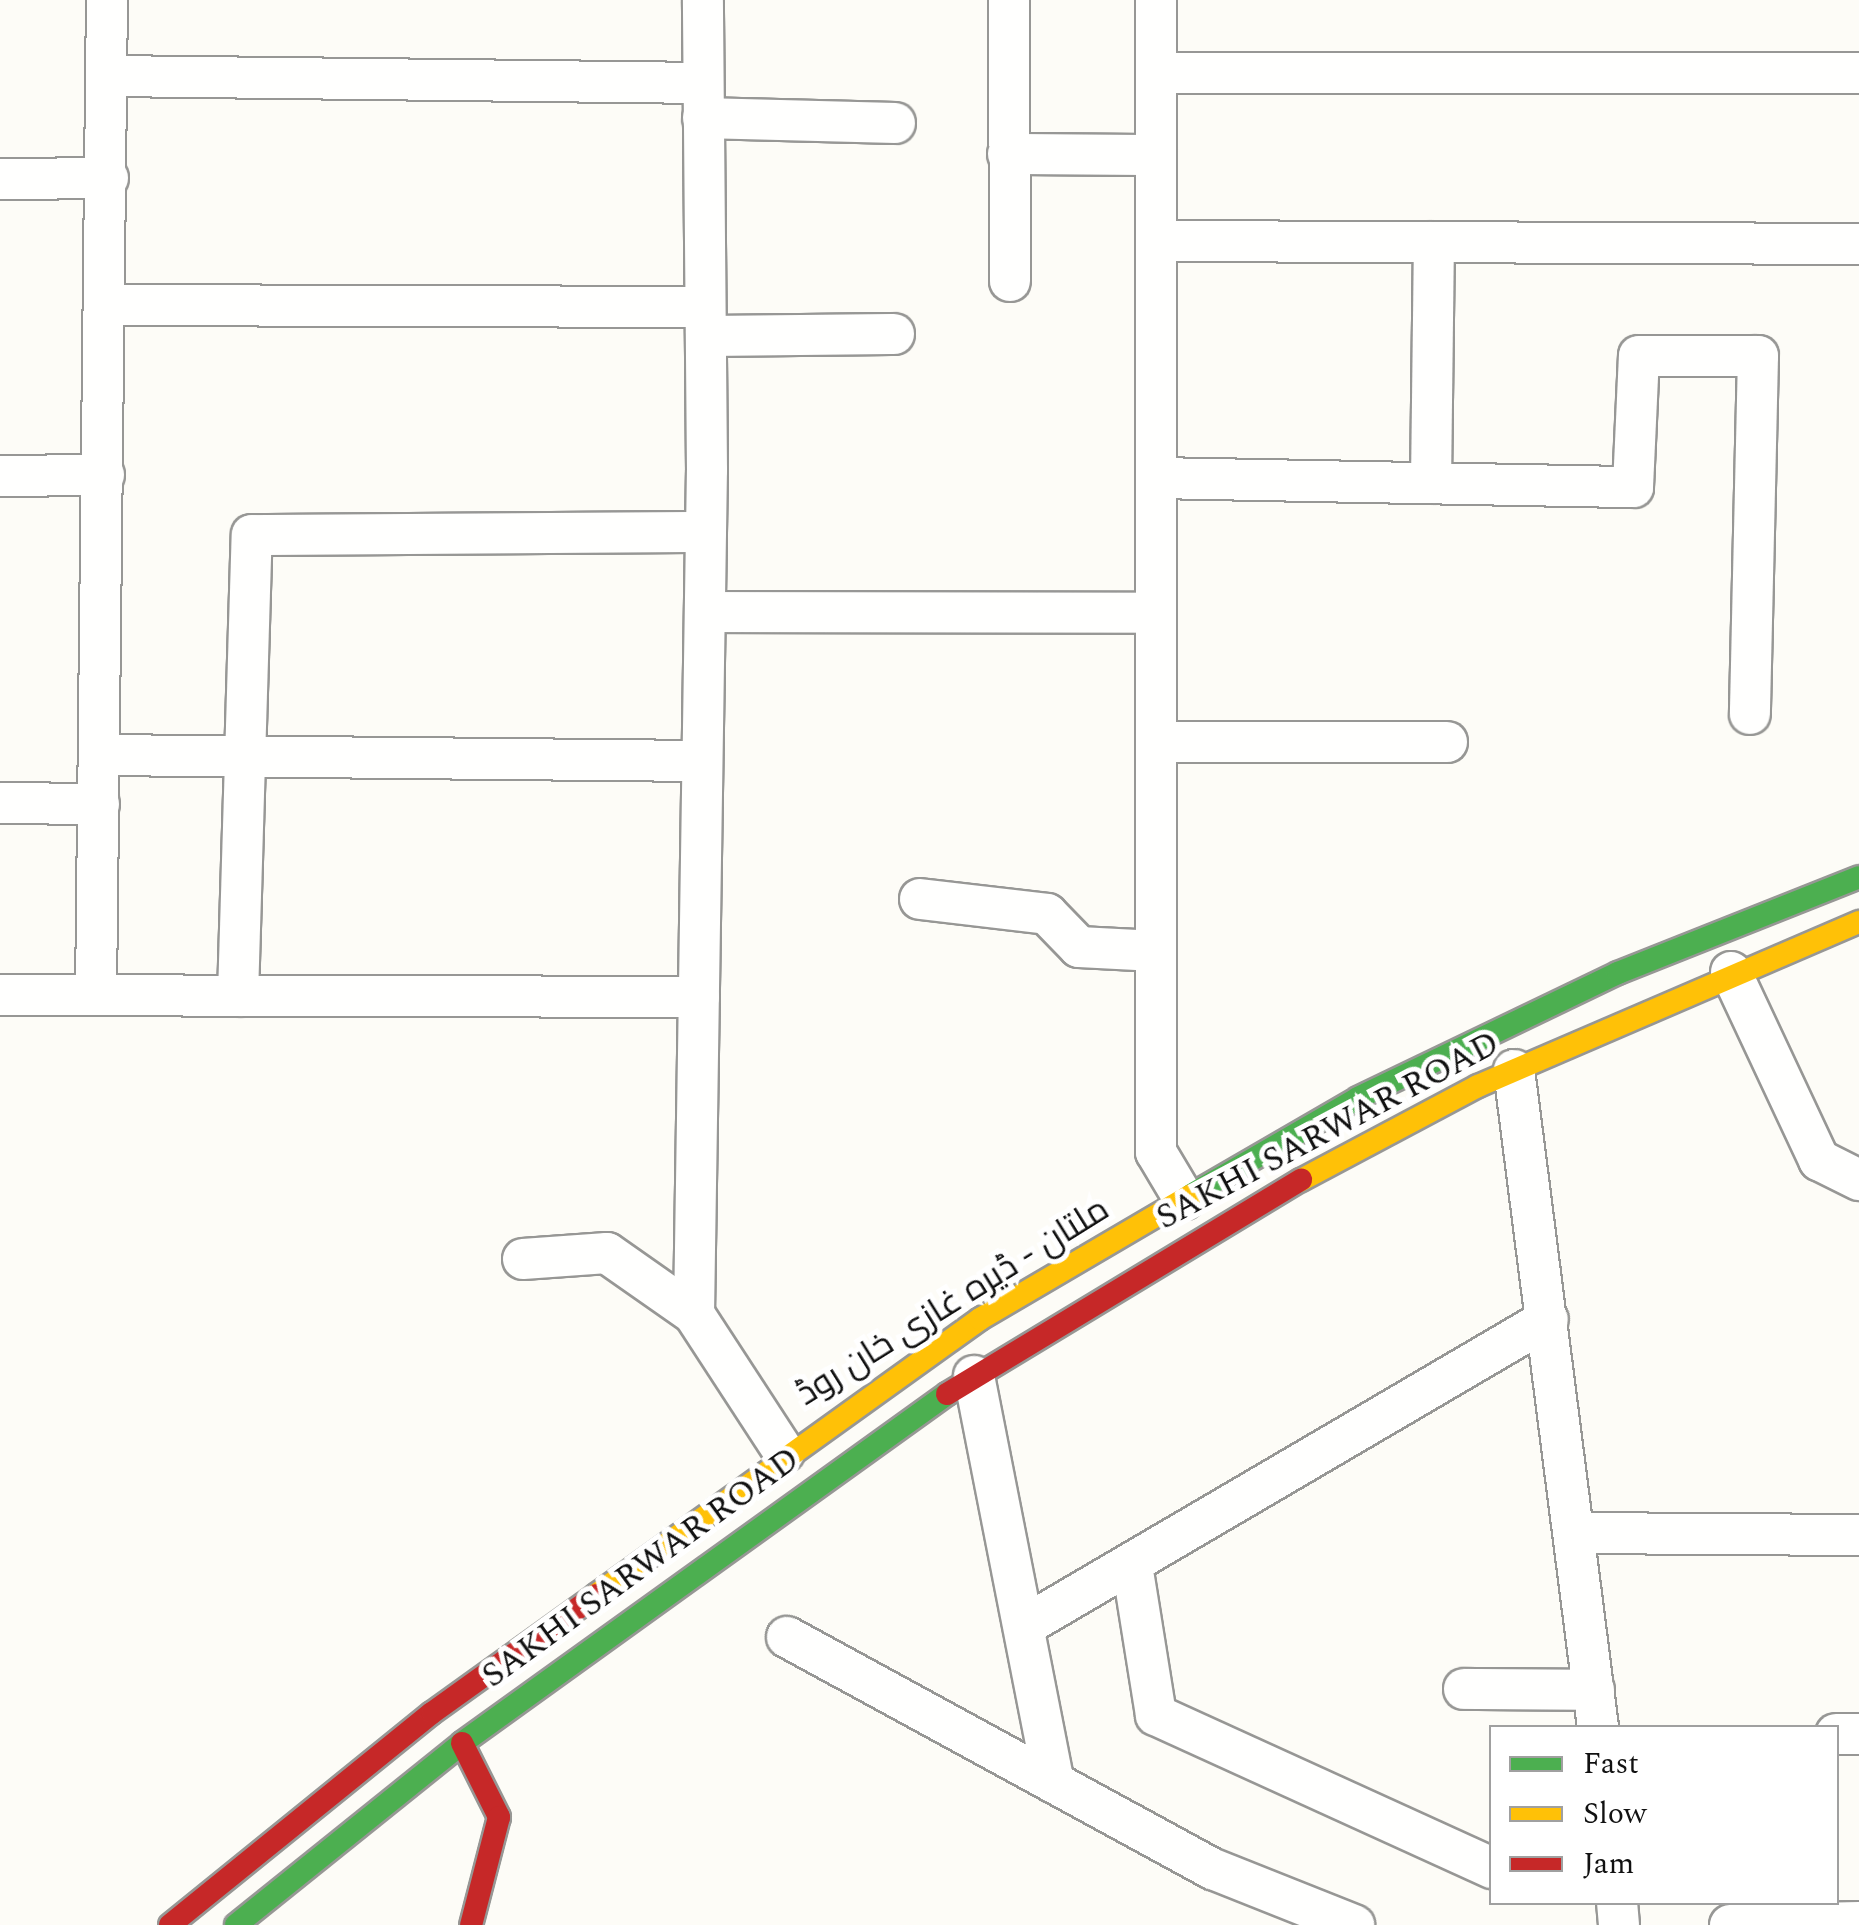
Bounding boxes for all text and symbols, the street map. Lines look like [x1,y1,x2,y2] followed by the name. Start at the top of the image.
[1149,1023,1507,1239] street label: SAKHI SARWAR ROAD
[789,1189,1117,1415] street label: ملتان - ڈیرہ غازی خان روڈ
[474,1439,808,1697] street label: SAKHI SARWAR ROAD
[1489,1725,1839,1905] legend
[1583,1741,1639,1787] text: Fast
[1583,1791,1647,1837] text: Slow
[1583,1841,1634,1887] text: Jam

